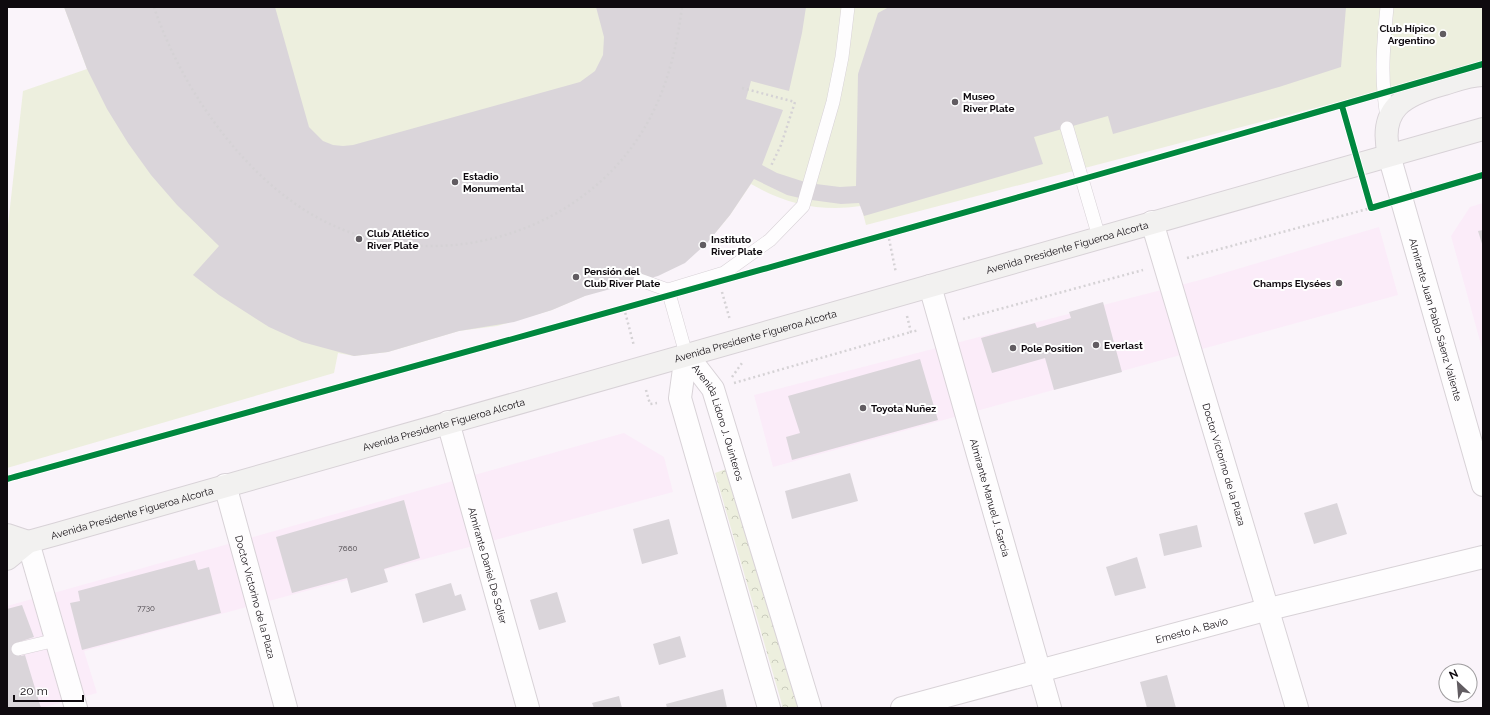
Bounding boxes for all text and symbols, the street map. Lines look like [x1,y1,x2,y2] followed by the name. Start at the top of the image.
[1380,23,1435,46] place label: Club Hípico Argentino
[1438,29,1448,39] marker: Club Hípico Argentino
[963,91,1014,114] place label: Museo River Plate
[950,97,960,107] marker: Museo River Plate
[463,171,525,194] place label: Estadio Monumental
[450,177,460,187] marker: Estadio Monumental
[985,219,1149,275] street label: Avenida Presidente Figueroa Alcorta
[367,228,429,251] place label: Club Atlético River Plate
[354,234,364,244] marker: Club Atlético River Plate
[711,234,762,257] place label: Instituto River Plate
[1407,237,1464,402] street label: Almirante Juan Pablo Sáenz Valiente
[698,240,708,250] marker: Instituto River Plate
[584,266,660,289] place label: Pensión del Club River Plate
[571,272,581,282] marker: Pensión del Club River Plate
[1253,278,1331,289] place label: Champs Elysées
[1334,278,1344,288] marker: Champs Elysées
[673,307,838,364] street label: Avenida Presidente Figueroa Alcorta
[1091,340,1101,350] marker: Everlast
[1104,340,1143,351] place label: Everlast
[1008,343,1018,353] marker: Pole Position
[1021,343,1083,354] place label: Pole Position
[690,362,746,482] street label: Avenida Lidoro J. Quinteros
[361,396,526,452] street label: Avenida Presidente Figueroa Alcorta
[1201,402,1248,527] street label: Doctor Victorino de la Plaza
[858,403,868,413] marker: Toyota Nuñez
[871,403,936,414] place label: Toyota Nuñez
[968,437,1012,558] street label: Almirante Manuel J. García
[50,484,214,541] street label: Avenida Presidente Figueroa Alcorta
[467,506,510,626] street label: Almirante Daniel De Solier
[234,534,278,660] street label: Doctor Victorino de la Plaza
[339,543,358,553] house number: 7660
[137,603,155,613] house number: 7730
[1154,615,1229,645] street label: Ernesto A. Bavio
[1438,663,1478,703] north arrow
[1447,667,1460,682] text: N
[14,677,83,703] scale bar
[20,684,48,698] text: 20 m

